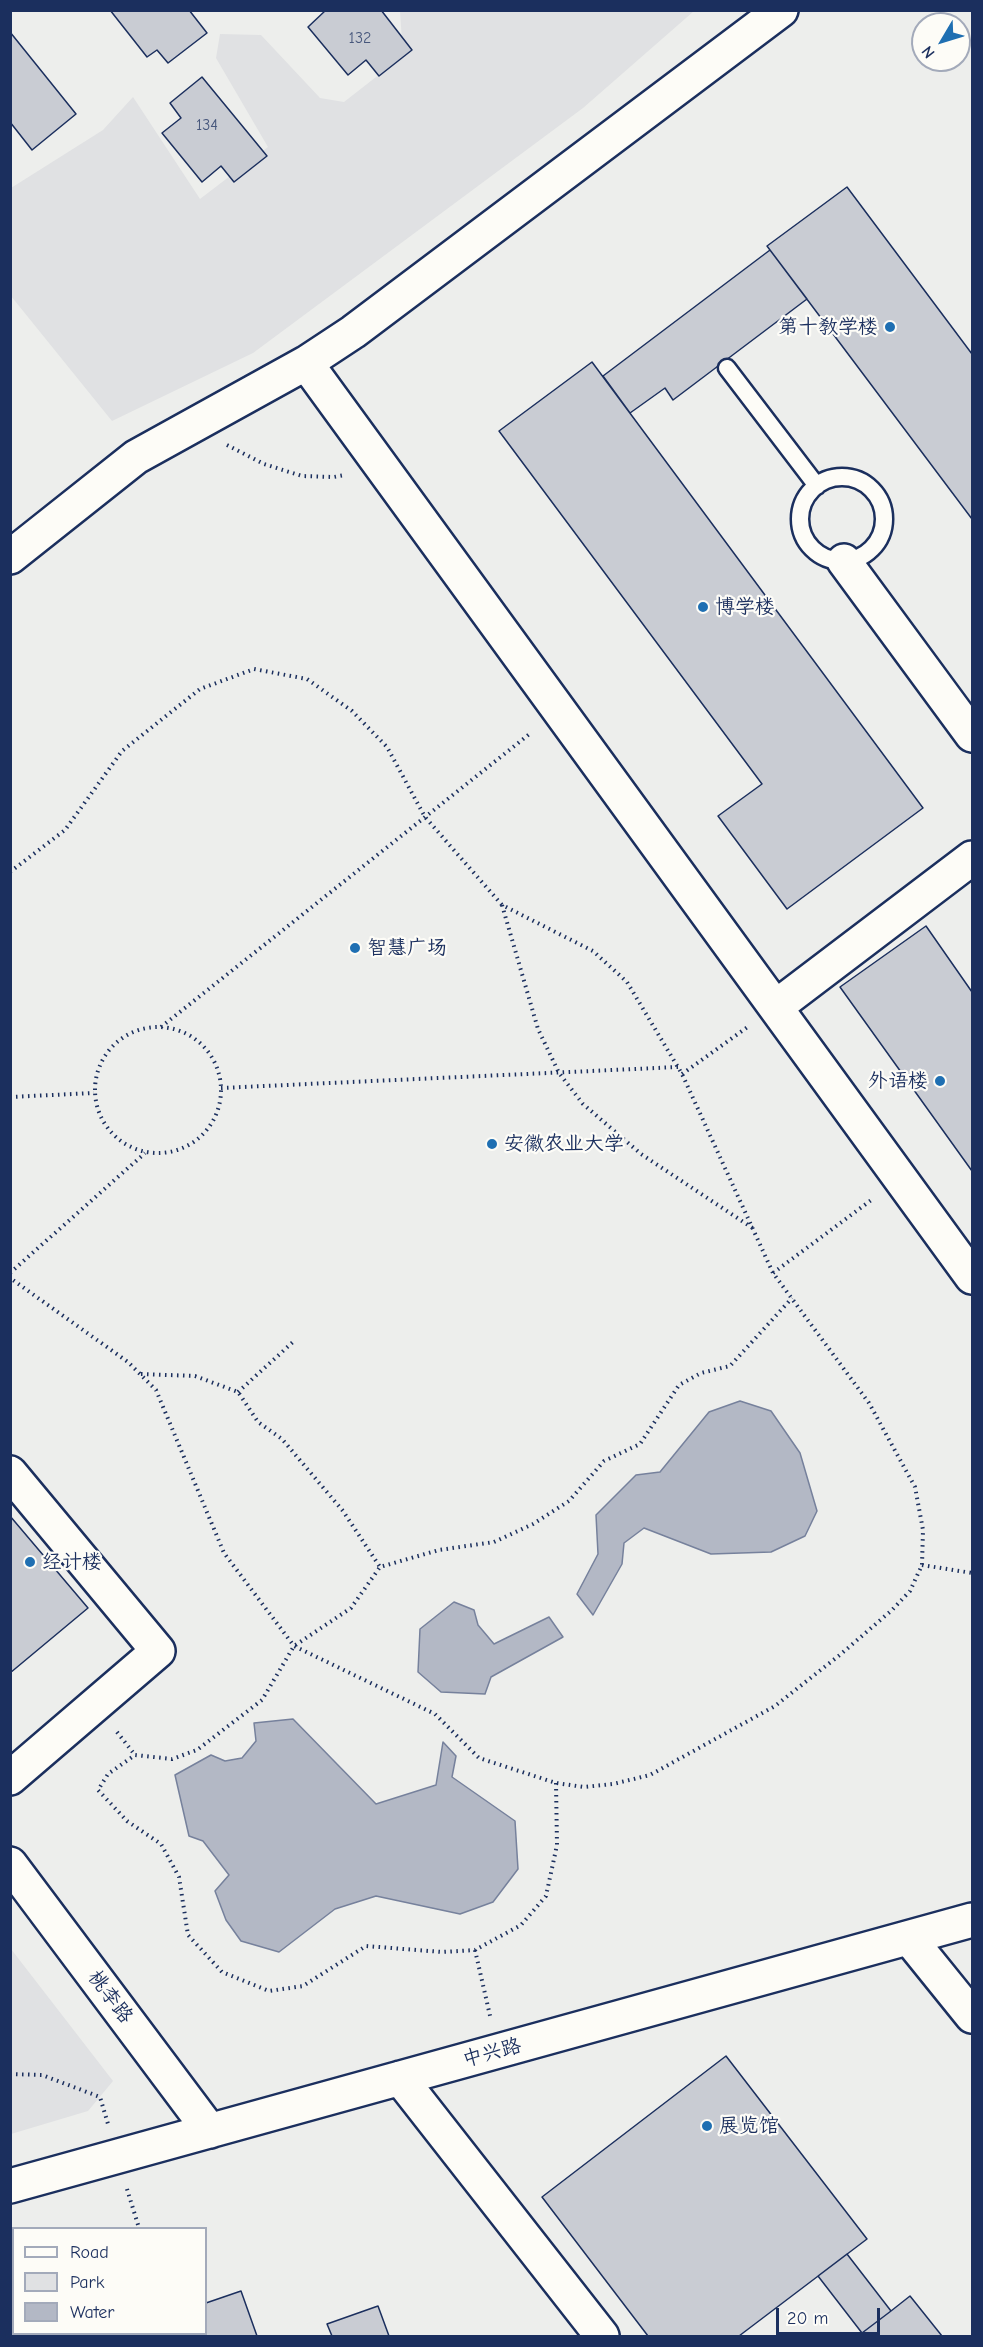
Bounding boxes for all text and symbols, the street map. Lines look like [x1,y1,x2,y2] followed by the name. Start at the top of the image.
[911,12,971,72] north arrow
[349,28,371,48] house number: 132
[918,42,939,62] text: N
[196,115,218,135] house number: 134
[778,315,878,339] place label: 第十教学楼
[883,320,897,334] marker: 第十教学楼
[715,595,775,619] place label: 博学楼
[696,600,710,614] marker: 博学楼
[367,936,447,960] place label: 智慧广场
[348,941,362,955] marker: 智慧广场
[868,1069,928,1093] place label: 外语楼
[933,1074,947,1088] marker: 外语楼
[504,1132,624,1156] place label: 安徽农业大学
[485,1137,499,1151] marker: 安徽农业大学
[42,1550,102,1574] place label: 经计楼
[23,1555,37,1569] marker: 经计楼
[82,1966,138,2028] street label: 桃李路
[460,2034,524,2072] street label: 中兴路
[719,2114,779,2138] place label: 展览馆
[700,2119,714,2133] marker: 展览馆
[12,2227,207,2335] legend
[70,2242,109,2263] text: Road
[70,2272,104,2293] text: Park
[779,2296,882,2334] scale bar
[70,2302,114,2323] text: Water
[787,2308,828,2329] text: 20 m

